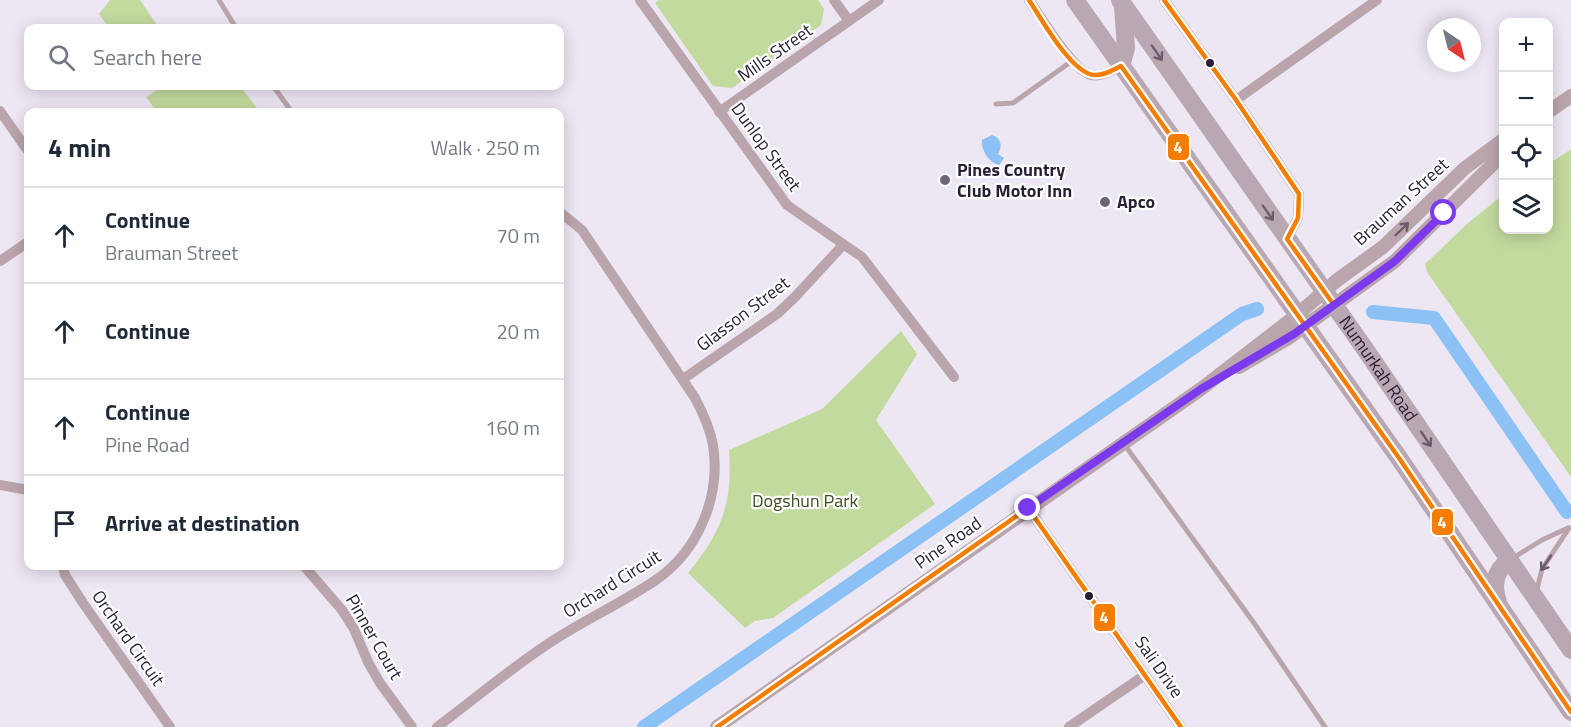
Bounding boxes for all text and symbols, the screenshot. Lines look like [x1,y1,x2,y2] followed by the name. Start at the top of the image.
[732,16,818,88] street label: Mills Street
[1427,18,1481,72] north arrow
[1499,18,1553,234] map controls
[1499,18,1553,72] button: +
[24,24,564,90] search box
[93,40,202,74] text: Search here
[45,41,78,74] icon: search
[1151,44,1163,60] one-way arrow
[1204,57,1216,69] unlabelled marker
[1499,72,1553,126] button: −
[725,97,808,197] street label: Dunlop Street
[1499,126,1553,180] button: locate
[48,128,111,167] text: 4 min
[431,132,540,163] text: Walk · 250 m
[1167,133,1190,161] line badge: 4
[1174,135,1183,159] text: 4
[1347,151,1455,252] street label: Brauman Street
[957,156,1072,204] place label: Pines Country Club Motor Inn
[938,173,952,187] marker: Pines Country Club Motor Inn
[1499,180,1553,234] button: layers
[1117,188,1155,215] place label: Apco
[1098,195,1112,209] marker: Apco
[1430,199,1456,225] route start
[105,203,190,237] text: Continue
[1262,204,1274,220] one-way arrow
[48,219,81,252] icon: ahead
[496,220,540,251] text: 70 m
[1395,222,1410,237] one-way arrow
[105,237,238,268] text: Brauman Street
[690,269,796,358] street label: Glasson Street
[1333,310,1425,427] street label: Numurkah Road
[105,314,190,348] text: Continue
[48,315,81,348] icon: ahead
[496,316,540,347] text: 20 m
[105,395,190,429] text: Continue
[48,411,81,444] icon: ahead
[485,412,540,443] text: 160 m
[105,429,190,460] text: Pine Road
[1420,431,1432,447] one-way arrow
[752,487,858,514] park label: Dogshun Park
[1014,494,1040,520] route end
[105,506,300,540] text: Arrive at destination
[48,507,81,540] icon: arrive
[1431,508,1454,536] line badge: 4
[909,510,987,576] street label: Pine Road
[1438,510,1447,534] text: 4
[557,542,667,625] street label: Orchard Circuit
[1540,554,1552,570] one-way arrow
[85,584,172,692] street label: Orchard Circuit
[339,589,410,685] street label: Pinner Court
[1083,590,1095,602] unlabelled marker
[1093,603,1116,632] line badge: 4
[1100,605,1109,629] text: 4
[1128,630,1191,703] street label: Sali Drive

